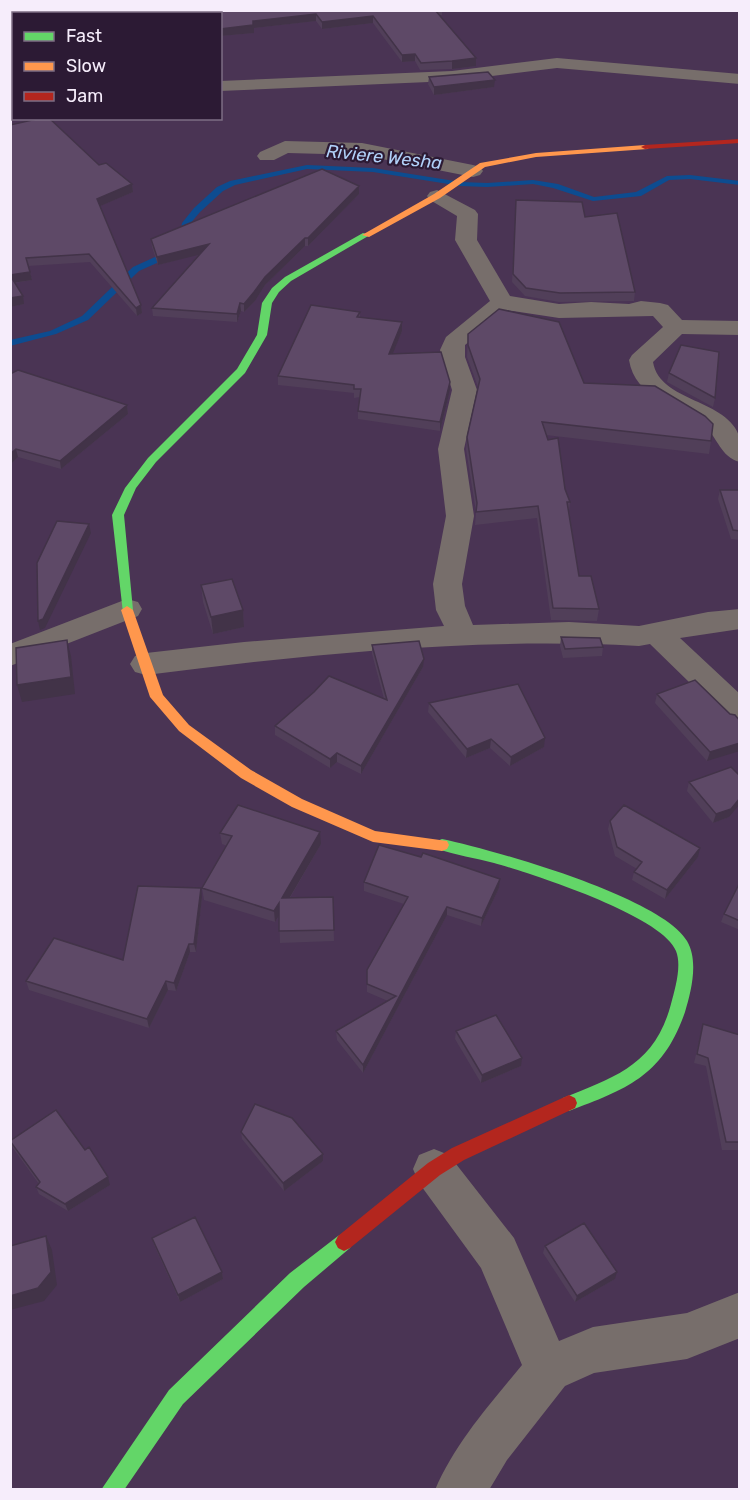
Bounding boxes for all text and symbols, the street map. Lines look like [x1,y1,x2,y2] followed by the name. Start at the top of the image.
[12,12,222,120] legend
[66,25,102,47] text: Fast
[66,55,106,77] text: Slow
[66,85,103,107] text: Jam
[325,140,444,174] water label: Riviere Wesha

